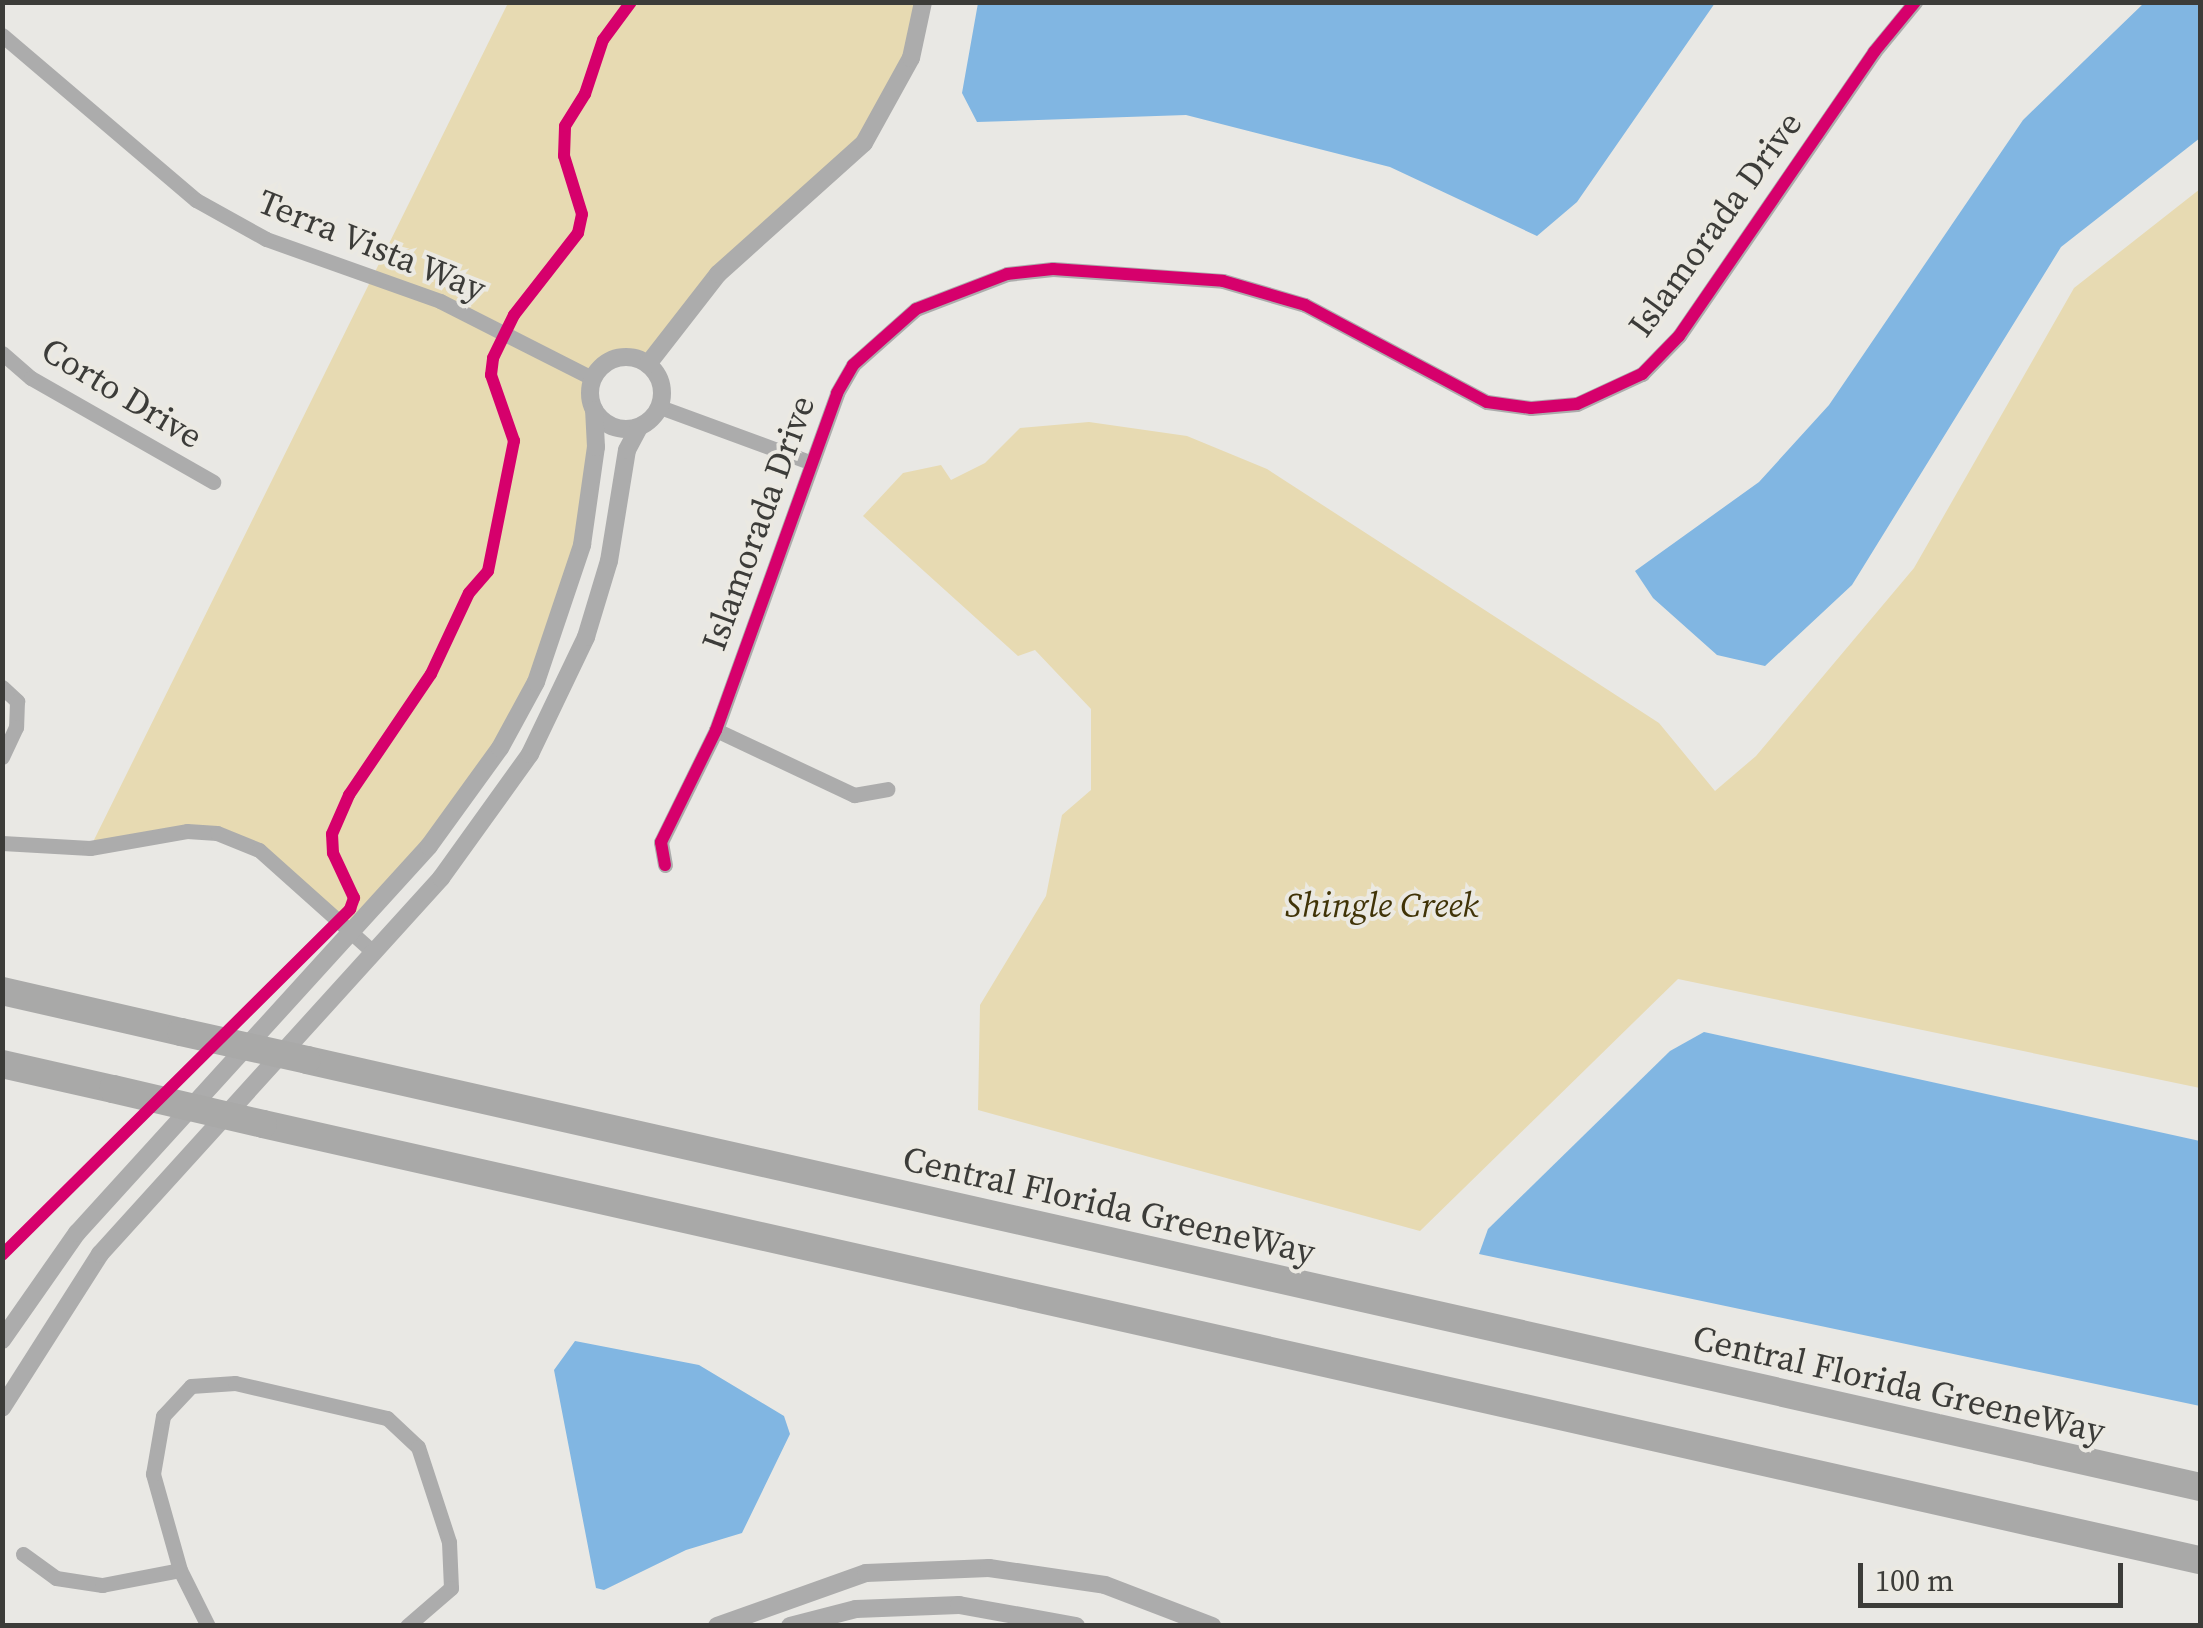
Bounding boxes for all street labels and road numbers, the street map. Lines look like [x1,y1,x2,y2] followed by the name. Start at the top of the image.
[1619,103,1811,345] street label: Islamorada Drive
[251,180,493,310] street label: Terra Vista Way
[34,329,210,457] street label: Corto Drive
[692,390,824,656] street label: Islamorada Drive
[899,1137,1319,1273] street label: Central Florida GreeneWay
[1689,1316,2109,1452] street label: Central Florida GreeneWay

